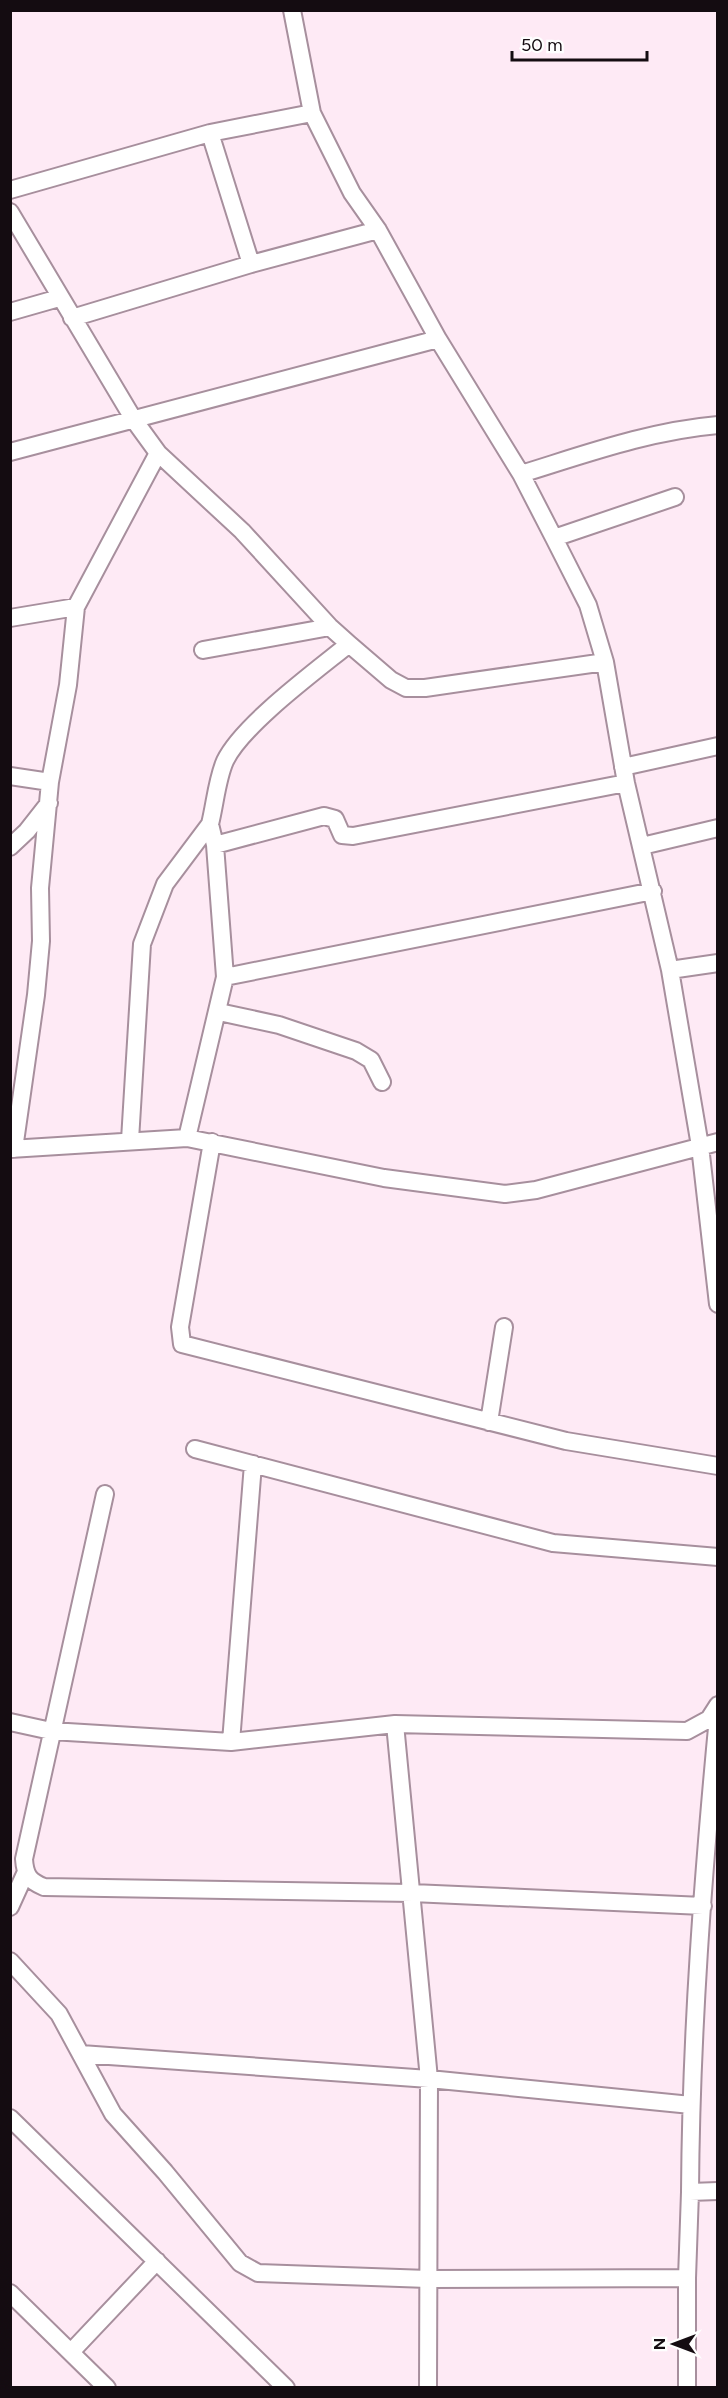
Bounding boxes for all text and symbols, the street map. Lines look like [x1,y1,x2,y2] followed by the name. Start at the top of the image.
[512,24,647,62] scale bar
[521,34,563,56] text: 50 m
[644,2314,704,2374] north arrow
[650,2338,669,2350] text: N

